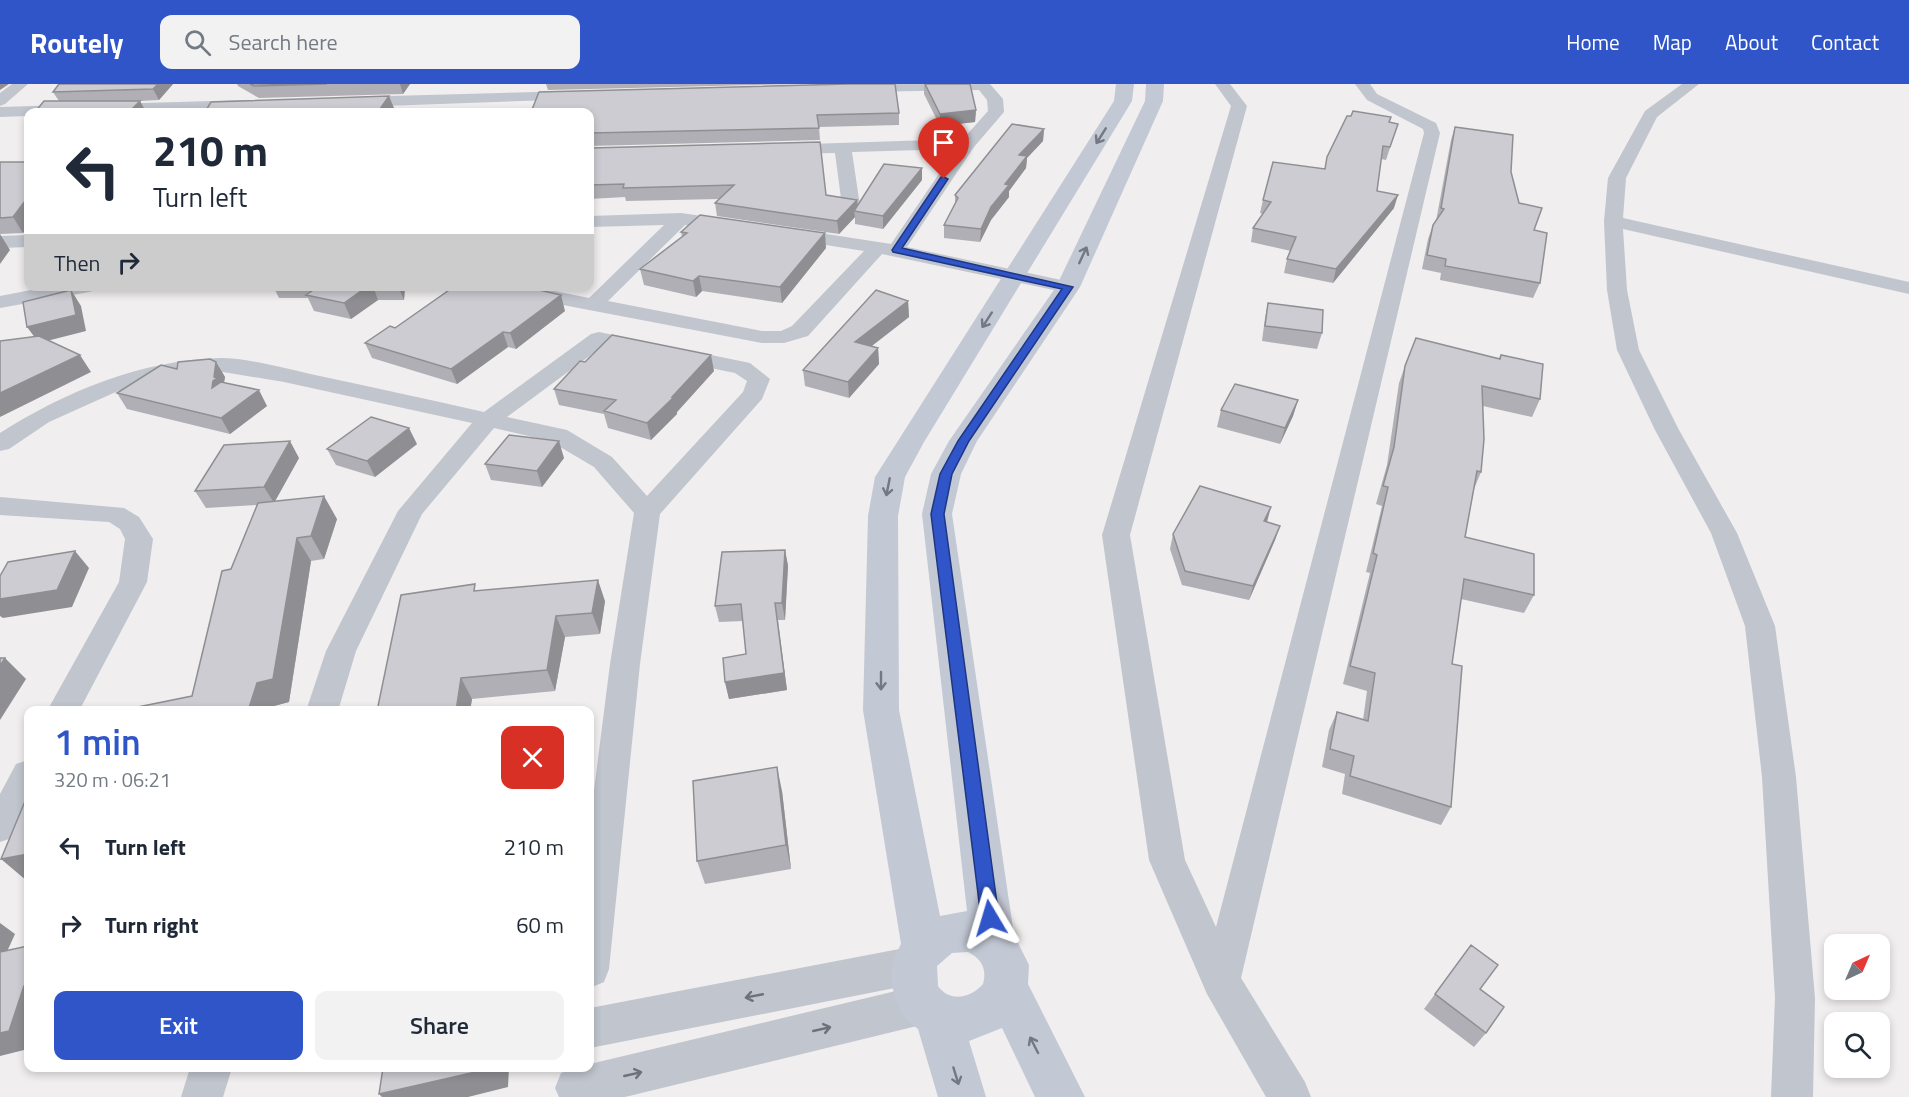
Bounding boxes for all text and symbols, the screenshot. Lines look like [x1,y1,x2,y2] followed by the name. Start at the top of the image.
[160,15,580,69] search box
[30,21,124,64] text: Routely
[229,25,338,59] text: Search here
[181,26,214,59] icon: search
[1566,26,1620,58] text: Home
[1653,26,1692,58] text: Map
[1725,26,1778,58] text: About
[1811,26,1879,58] text: Contact
[918,117,969,179] pin
[153,118,268,182] text: 210 m
[927,126,960,159] icon: arrive
[1095,127,1107,144] one-way arrow
[54,132,132,210] icon: left
[153,176,247,217] text: Turn left
[54,246,100,280] text: Then
[112,246,145,279] icon: right
[1078,247,1089,265] one-way arrow
[981,311,993,328] one-way arrow
[882,477,893,496] one-way arrow
[875,671,887,691] one-way arrow
[54,714,141,769] text: 1 min
[501,726,564,789] button: close
[54,764,171,795] text: 320 m · 06:21
[105,830,186,864] text: Turn left
[504,830,564,864] text: 210 m
[54,831,87,864] icon: left
[958,886,1022,950] position arrow
[105,908,199,942] text: Turn right
[516,908,564,942] text: 60 m
[54,909,87,942] icon: right
[1824,934,1890,1000] north arrow
[1824,934,1890,1078] map controls
[54,991,303,1060] button: Exit
[315,991,564,1060] button: Share
[745,991,764,1002] one-way arrow
[1824,1012,1890,1078] button: search
[812,1022,831,1034] one-way arrow
[1028,1036,1040,1054] one-way arrow
[951,1066,962,1085] one-way arrow
[623,1068,642,1080] one-way arrow

